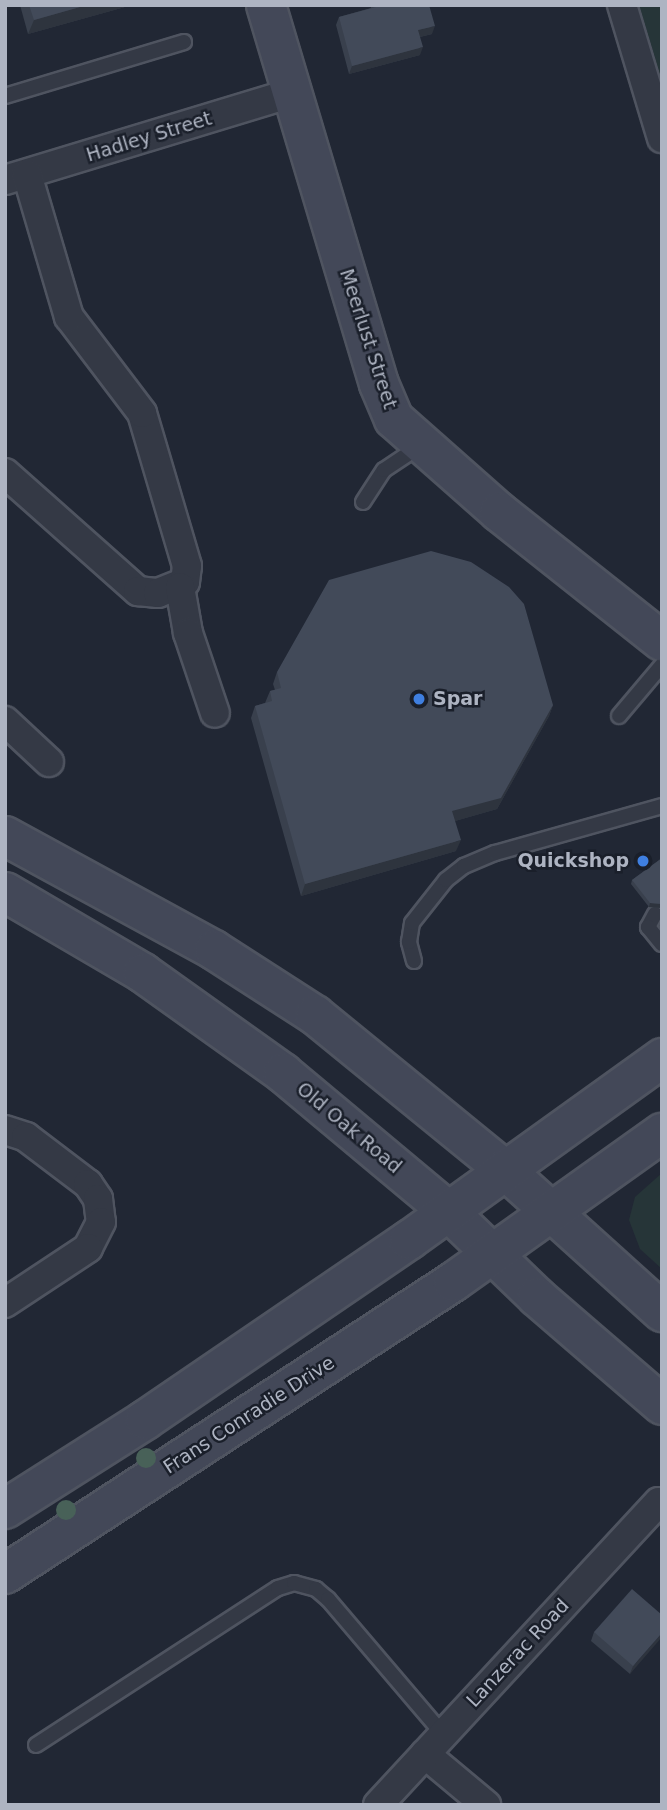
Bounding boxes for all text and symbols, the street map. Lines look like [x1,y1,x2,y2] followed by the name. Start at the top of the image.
[84,107,214,167] street label: Hadley Street
[335,266,401,412] street label: Meerlust Street
[433,688,482,710] place label: Spar
[411,691,427,707] marker: Spar
[517,850,629,872] place label: Quickshop
[635,853,651,869] marker: Quickshop
[292,1078,406,1178] street label: Old Oak Road
[159,1351,339,1479] street label: Frans Conradie Drive
[462,1594,574,1712] street label: Lanzerac Road

